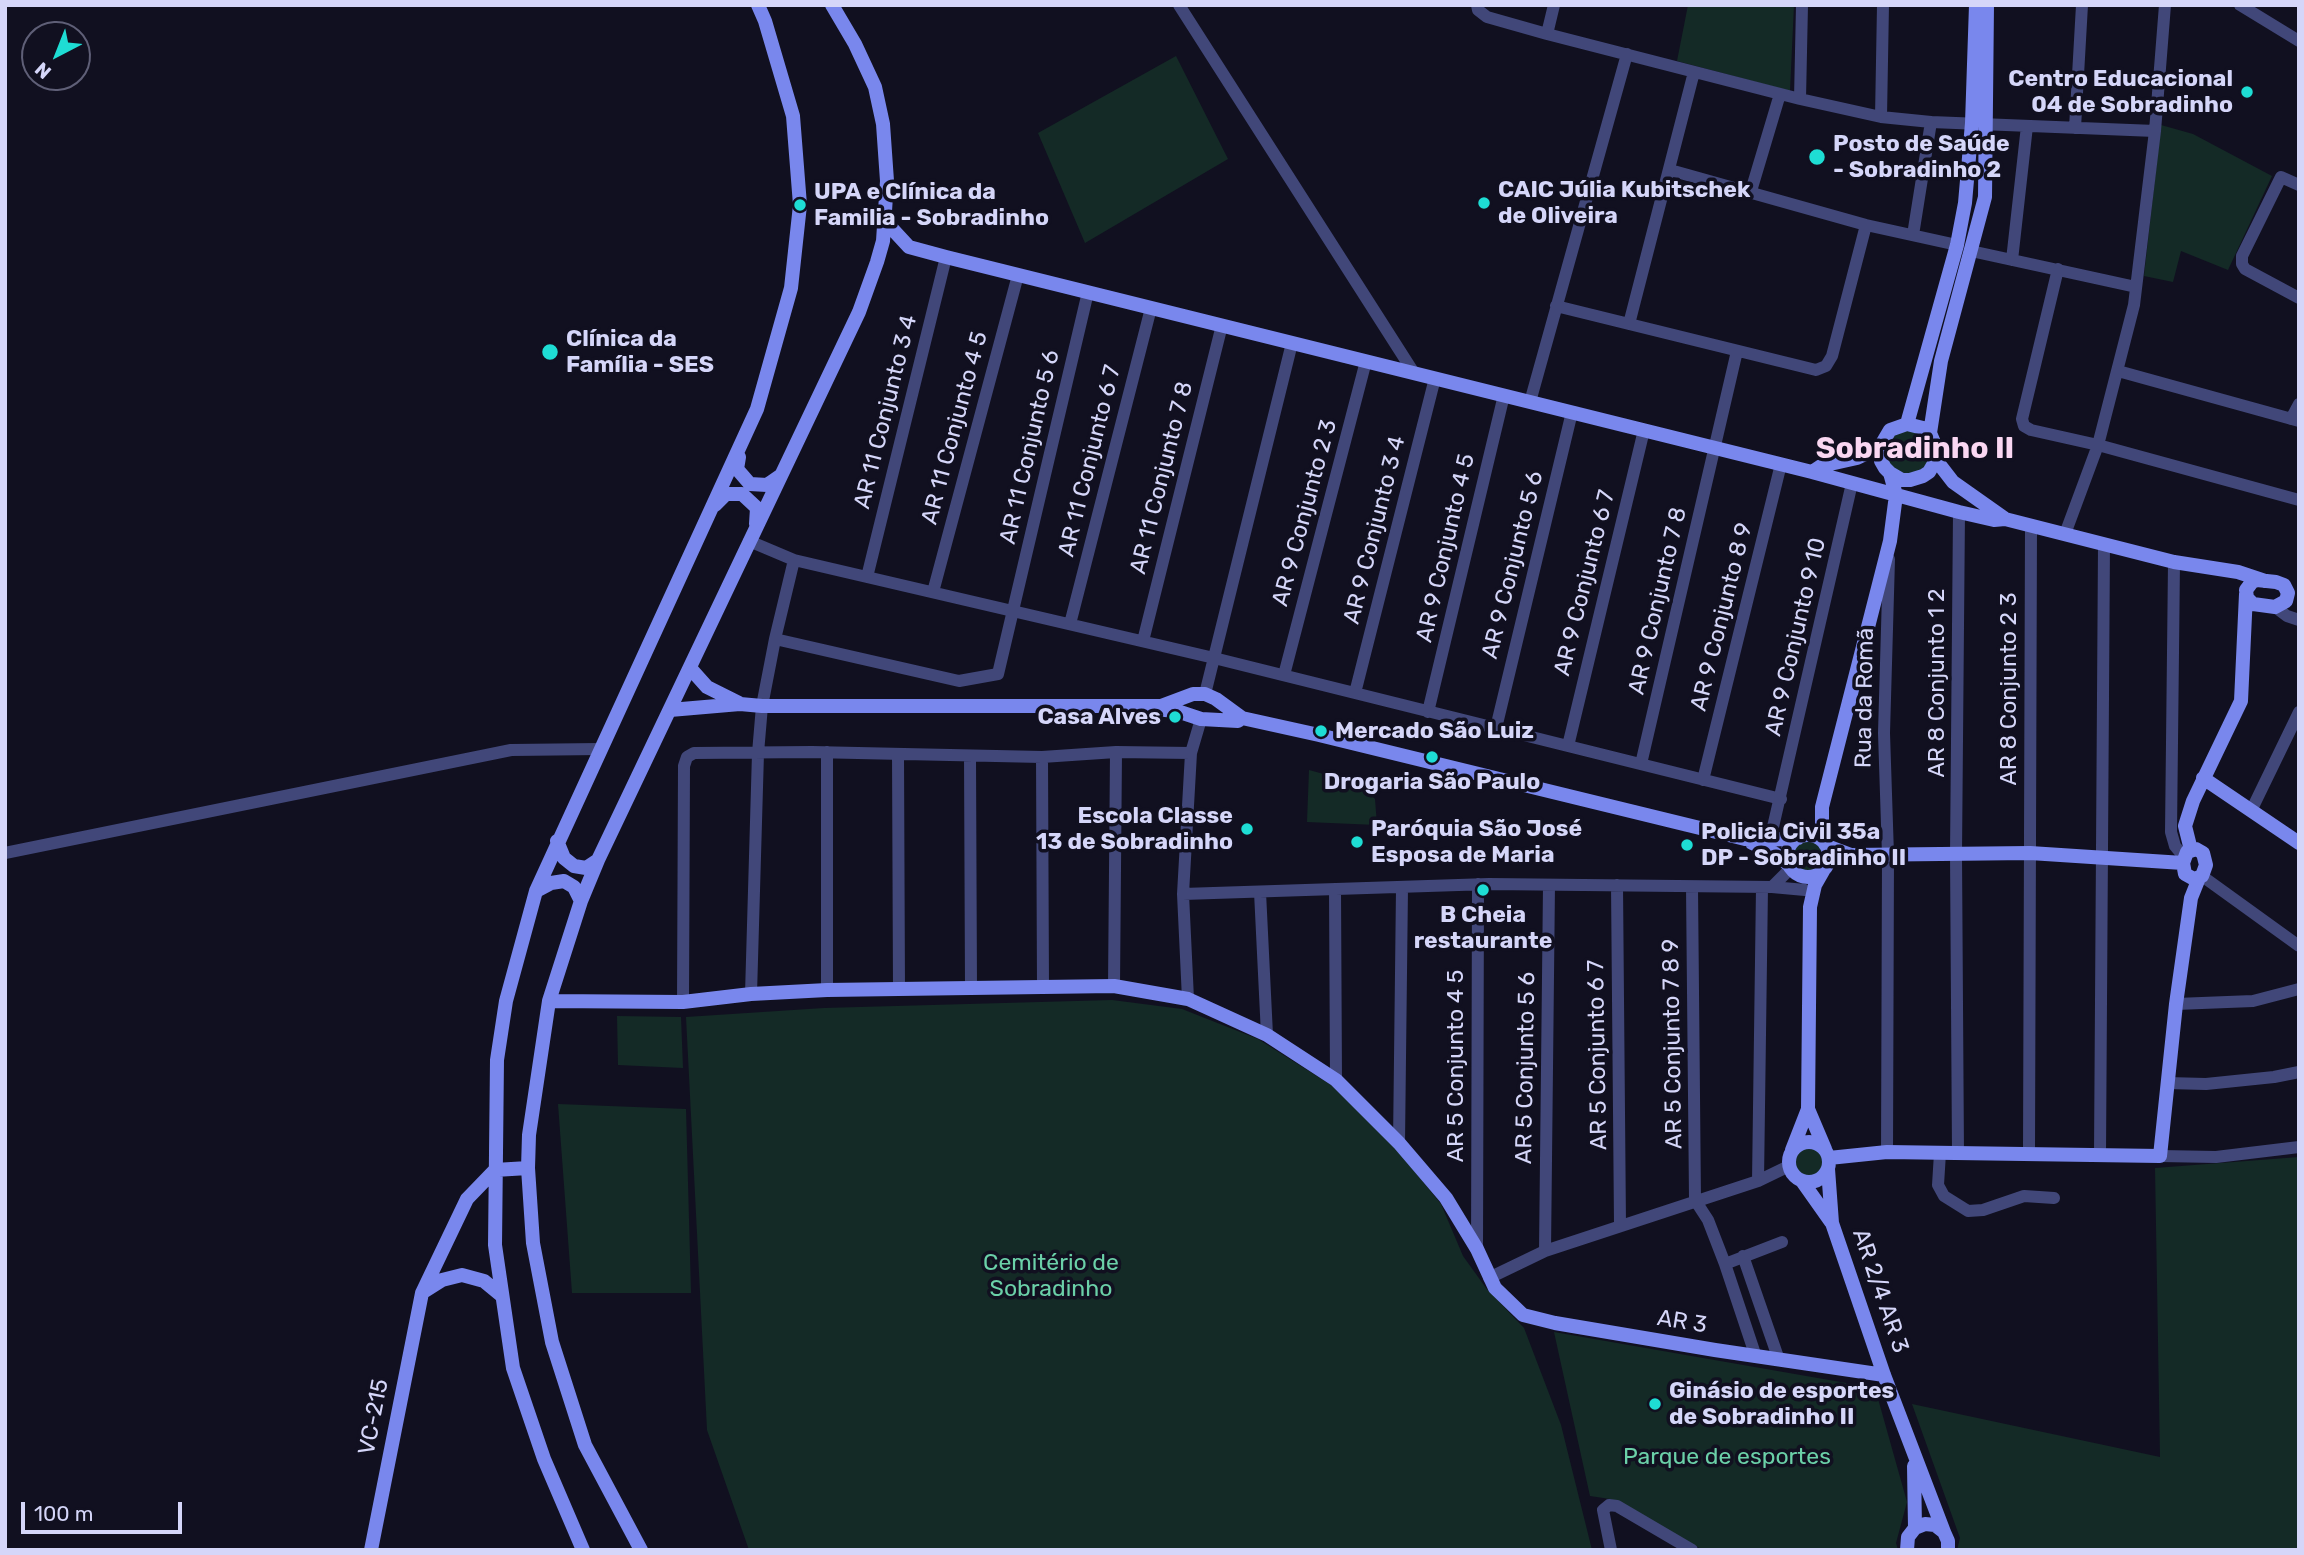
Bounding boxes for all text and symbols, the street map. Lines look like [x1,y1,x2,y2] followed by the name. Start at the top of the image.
[21,21,91,91] north arrow
[30,57,56,84] text: N
[2008,65,2233,119] place label: Centro Educacional 04 de Sobradinho
[2239,84,2255,100] marker: Centro Educacional 04 de Sobradinho
[1833,130,2010,184] place label: Posto de Saúde - Sobradinho 2
[1807,147,1827,167] marker: Posto de Saúde - Sobradinho 2
[1498,176,1750,230] place label: CAIC Júlia Kubitschek de Oliveira
[814,178,1049,232] place label: UPA e Clínica da Familia - Sobradinho
[1476,195,1492,211] marker: CAIC Júlia Kubitschek de Oliveira
[792,197,808,213] marker: UPA e Clínica da Familia - Sobradinho
[849,312,923,512] street label: AR 11 Conjunto 3 4
[566,325,714,379] place label: Clínica da Família - SES
[916,328,994,528] street label: AR 11 Conjunto 4 5
[540,342,560,362] marker: Clínica da Família - SES
[994,347,1066,547] street label: AR 11 Conjunto 5 6
[1053,362,1127,560] street label: AR 11 Conjunto 6 7
[1125,379,1199,577] street label: AR 11 Conjunto 7 8
[1267,417,1343,609] street label: AR 9 Conjunto 2 3
[1816,431,2014,467] district label: Sobradinho II
[1338,433,1412,627] street label: AR 9 Conjunto 3 4
[1411,451,1481,645] street label: AR 9 Conjunto 4 5
[1476,468,1550,662] street label: AR 9 Conjunto 5 6
[1549,487,1621,679] street label: AR 9 Conjunto 6 7
[1623,505,1693,697] street label: AR 9 Conjunto 7 8
[1685,520,1759,714] street label: AR 9 Conjunto 8 9
[1760,535,1832,739] street label: AR 9 Conjunto 9 10
[1923,588,1951,778] street label: AR 8 Conjunto 1 2
[1995,592,2023,786] street label: AR 8 Conjunto 2 3
[1850,628,1880,768] street label: Rua da Romã
[1037,703,1161,731] place label: Casa Alves
[1167,709,1183,725] marker: Casa Alves
[1335,717,1534,745] place label: Mercado São Luiz
[1313,723,1329,739] marker: Mercado São Luiz
[1424,749,1440,765] marker: Drogaria São Paulo
[1324,768,1540,796] place label: Drogaria São Paulo
[1036,802,1233,856] place label: Escola Classe 13 de Sobradinho
[1371,815,1582,869] place label: Paróquia São José Esposa de Maria
[1701,818,1906,872] place label: Policia Civil 35a DP - Sobradinho II
[1239,821,1255,837] marker: Escola Classe 13 de Sobradinho
[1349,834,1365,850] marker: Paróquia São José Esposa de Maria
[1679,837,1695,853] marker: Policia Civil 35a DP - Sobradinho II
[1475,882,1491,898] marker: B Cheia restaurante
[1414,901,1552,955] place label: B Cheia restaurante
[1657,939,1689,1149] street label: AR 5 Conjunto 7 8 9
[1583,960,1613,1150] street label: AR 5 Conjunto 6 7
[1442,970,1470,1162] street label: AR 5 Conjunto 4 5
[1511,972,1541,1164] street label: AR 5 Conjunto 5 6
[1846,1225,1914,1357] street label: AR 2/4 AR 3
[983,1249,1119,1303] park label: Cemitério de Sobradinho
[1655,1304,1709,1340] street label: AR 3
[353,1377,395,1457] street label: VC-215
[1669,1377,1894,1431] place label: Ginásio de esportes de Sobradinho II
[1647,1396,1663,1412] marker: Ginásio de esportes de Sobradinho II
[1623,1443,1831,1471] park label: Parque de esportes
[24,1488,186,1532] scale bar
[34,1501,93,1526] text: 100 m

